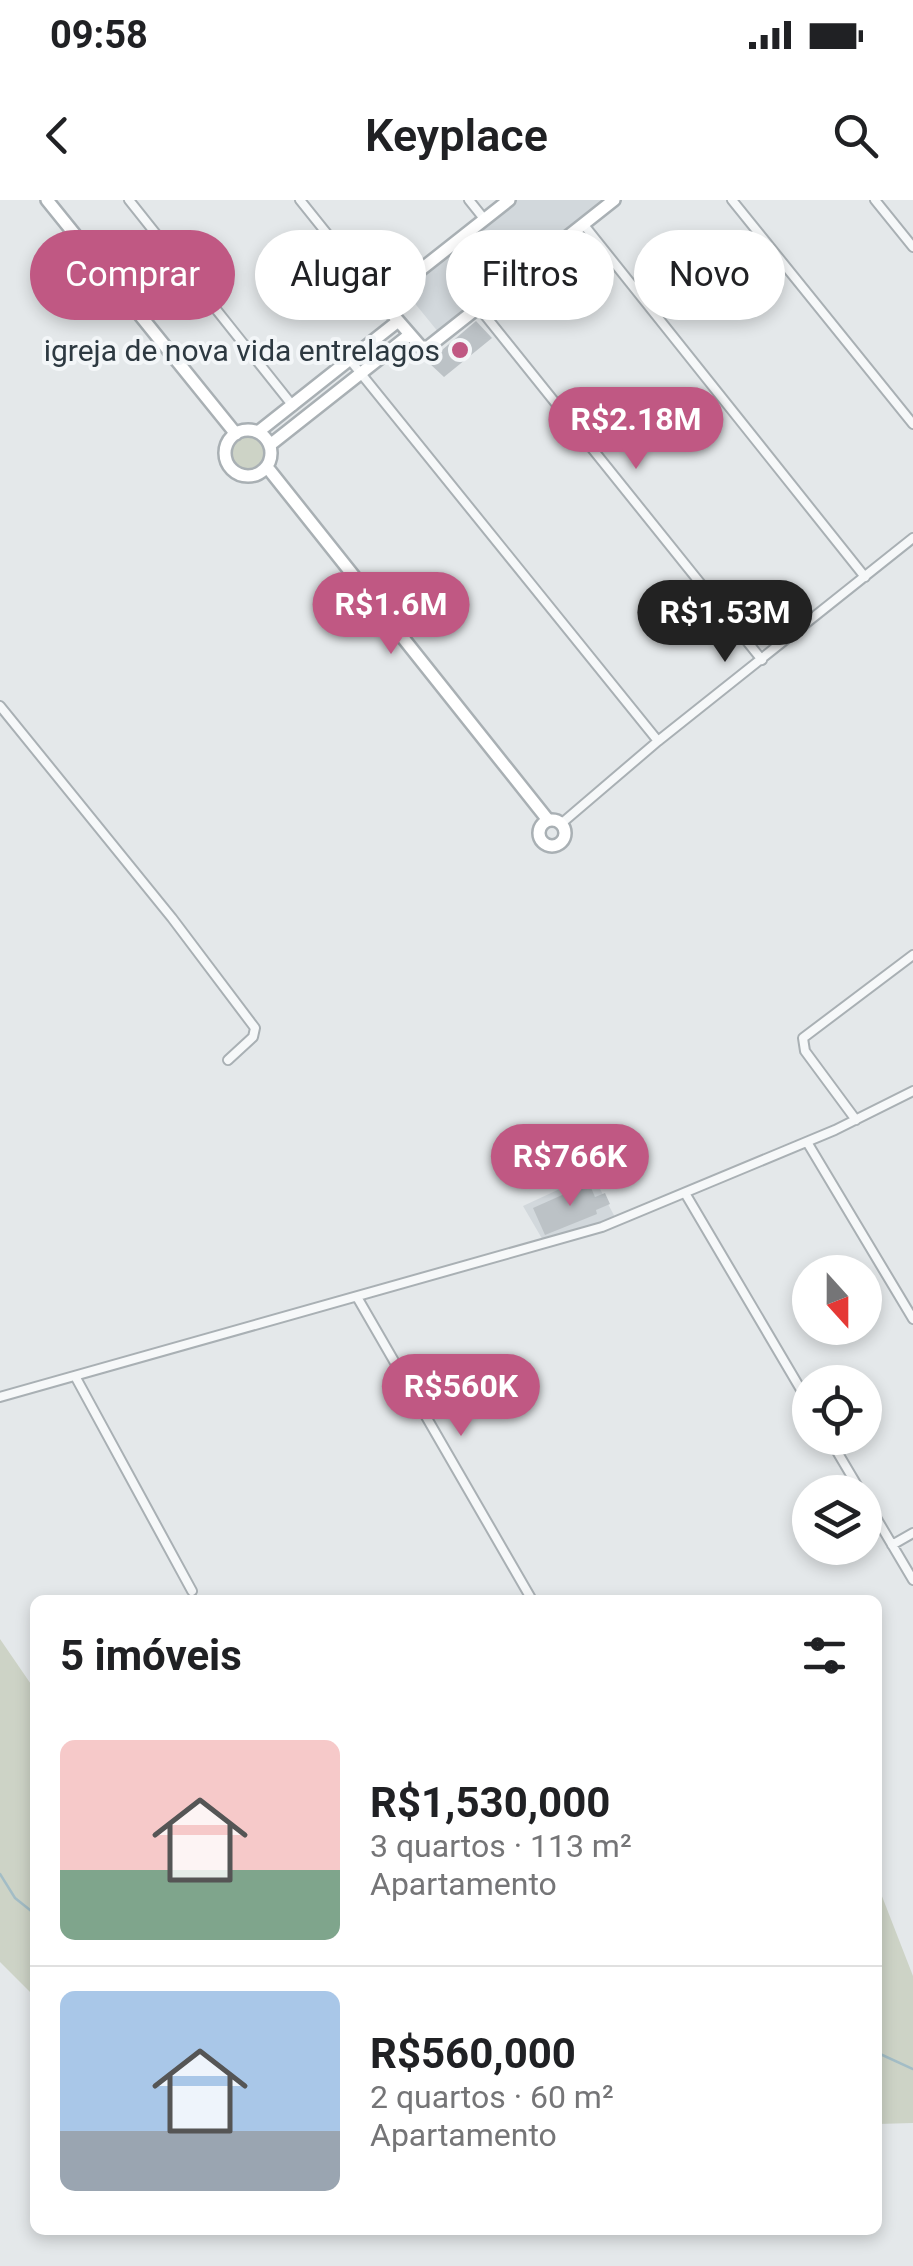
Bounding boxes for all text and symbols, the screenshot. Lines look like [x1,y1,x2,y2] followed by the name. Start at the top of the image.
[50,13,148,57] text: 09:58
[30,108,85,163] icon: back
[828,108,883,163] icon: search
[365,109,548,162] text: Keyplace
[30,230,235,320] chip: Comprar
[255,230,426,320] chip: Alugar
[446,230,614,320] chip: Filtros
[634,230,785,320] chip: Novo
[44,333,440,368] place label: igreja de nova vida entrelagos
[449,339,471,361] marker: igreja de nova vida entrelagos
[544,387,728,472] pin: R$2.18M
[570,400,702,438] text: R$2.18M
[310,572,472,657] pin: R$1.6M
[633,580,817,665] pin: R$1.53M
[335,585,447,623] text: R$1.6M
[659,593,791,631] text: R$1.53M
[489,1124,651,1209] pin: R$766K
[513,1137,627,1175] text: R$766K
[792,1255,882,1345] north arrow
[792,1255,882,1565] map controls
[380,1354,542,1439] pin: R$560K
[792,1365,882,1455] button: locate
[404,1367,518,1405] text: R$560K
[792,1475,882,1565] button: layers
[797,1628,852,1683] icon: filters
[60,1631,242,1680] text: 5 imóveis
[370,1778,610,1827] text: R$1,530,000
[140,1780,260,1900] icon: home
[370,1827,632,1865] text: 3 quartos · 113 m²
[370,1865,557,1903] text: Apartamento
[370,2029,576,2078] text: R$560,000
[140,2031,260,2151] icon: home
[370,2078,614,2116] text: 2 quartos · 60 m²
[370,2116,557,2154] text: Apartamento

